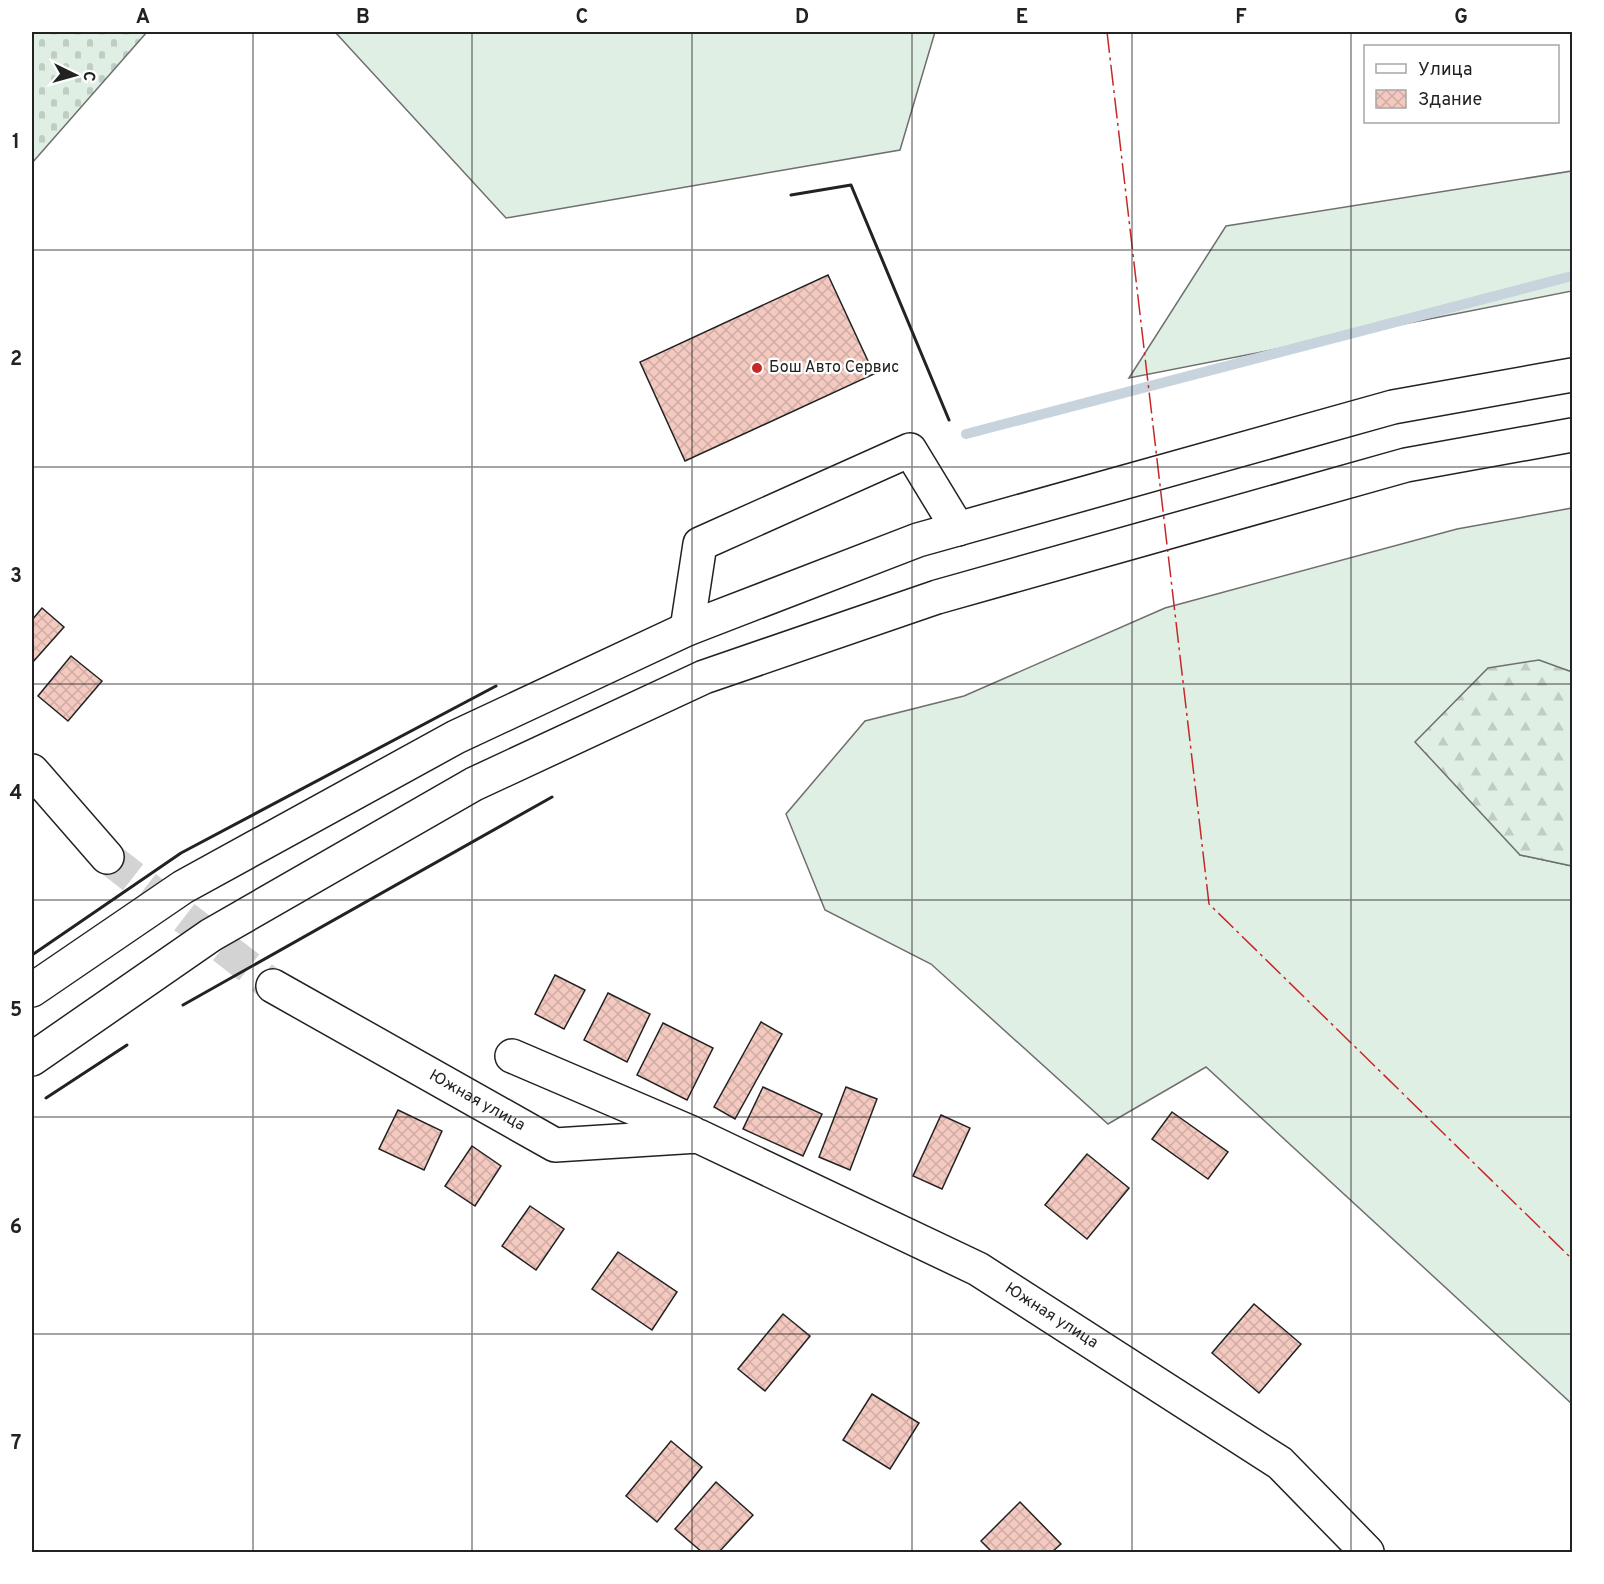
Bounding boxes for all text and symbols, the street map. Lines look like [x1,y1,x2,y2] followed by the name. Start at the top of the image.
[136,5,150,31] text: A
[356,5,370,31] text: B
[576,5,588,31] text: C
[795,5,809,31] text: D
[1016,5,1028,31] text: E
[1235,5,1247,31] text: F
[1454,5,1468,31] text: G
[45,45,105,105] north arrow
[1364,45,1559,123] legend
[1418,59,1472,82] text: Улица
[78,70,98,82] text: С
[1418,89,1482,112] text: Здание
[12,130,20,156] text: 1
[10,347,22,373] text: 2
[769,358,899,378] place label: Бош Авто Сервис
[750,361,764,375] marker: Бош Авто Сервис
[10,564,22,590] text: 3
[10,781,22,807] text: 4
[10,998,22,1024] text: 5
[425,1066,528,1136] street label: Южная улица
[10,1215,22,1241] text: 6
[1001,1279,1102,1353] street label: Южная улица
[11,1431,21,1457] text: 7

